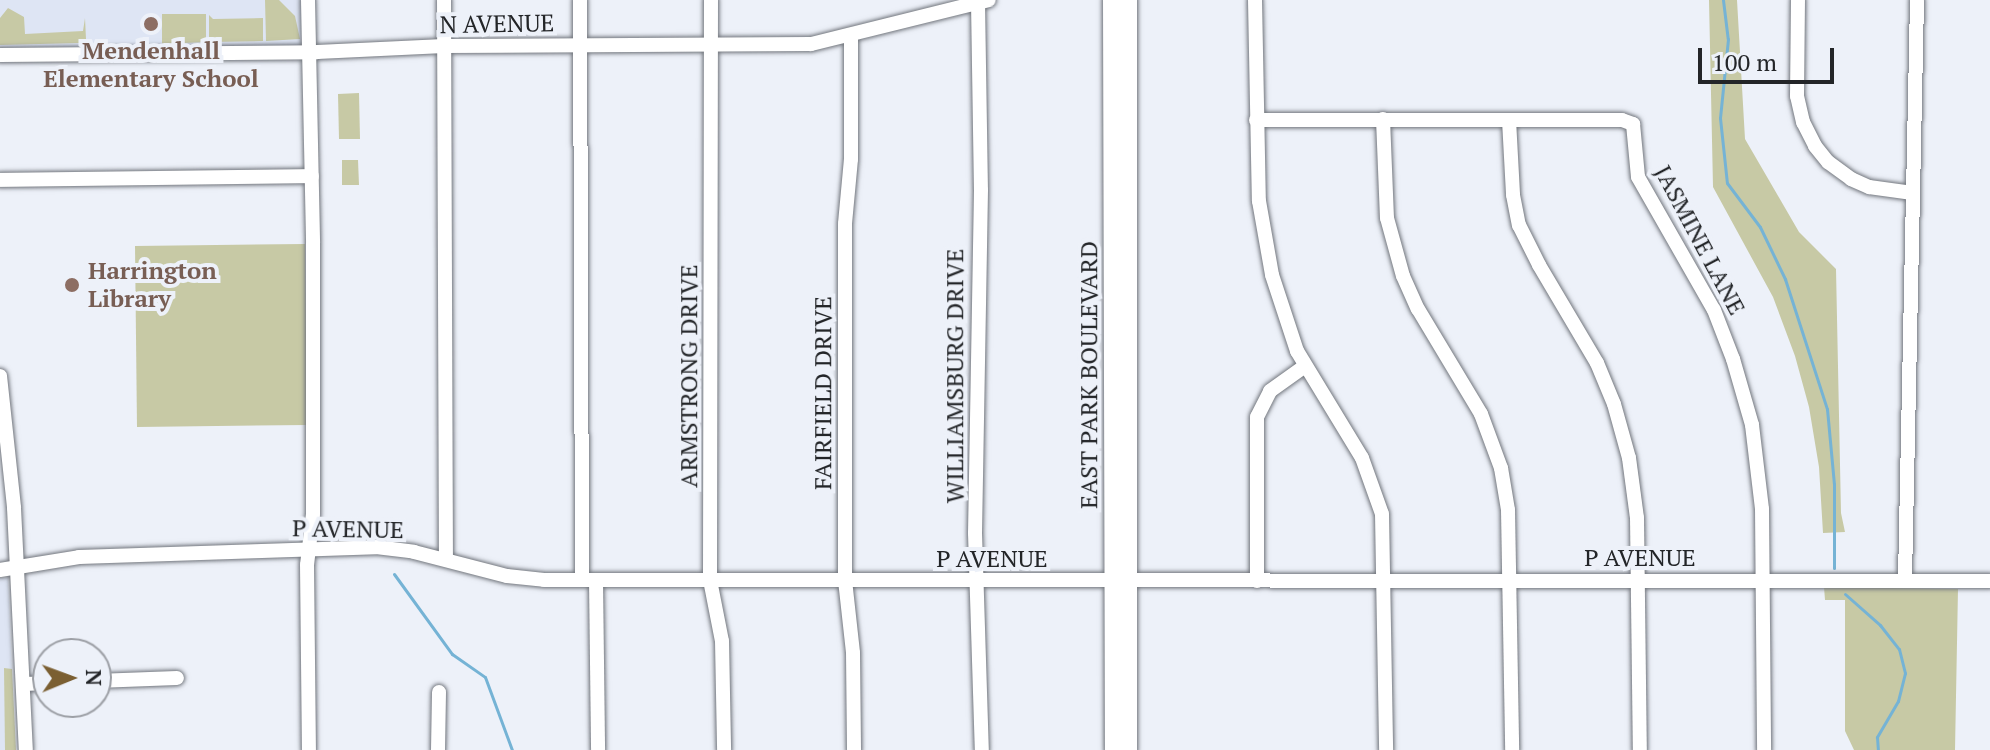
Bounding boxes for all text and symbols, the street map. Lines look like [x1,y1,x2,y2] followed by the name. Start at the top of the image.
[439,9,555,39] street label: N AVENUE
[142,15,160,33] marker: Mendenhall Elementary School
[1702,32,1838,82] scale bar
[43,37,259,93] place label: Mendenhall Elementary School
[1712,46,1777,78] text: 100 m
[1649,160,1751,320] street label: JASMINE LANE
[1075,241,1103,509] street label: EAST PARK BOULEVARD
[941,249,969,503] street label: WILLIAMSBURG DRIVE
[88,257,217,313] place label: Harrington Library
[675,264,703,488] street label: ARMSTRONG DRIVE
[63,276,81,294] marker: Harrington Library
[809,296,837,490] street label: FAIRFIELD DRIVE
[292,514,404,544] street label: P AVENUE
[1584,544,1696,572] street label: P AVENUE
[936,545,1048,573] street label: P AVENUE
[32,638,112,718] north arrow
[80,669,109,686] text: N

